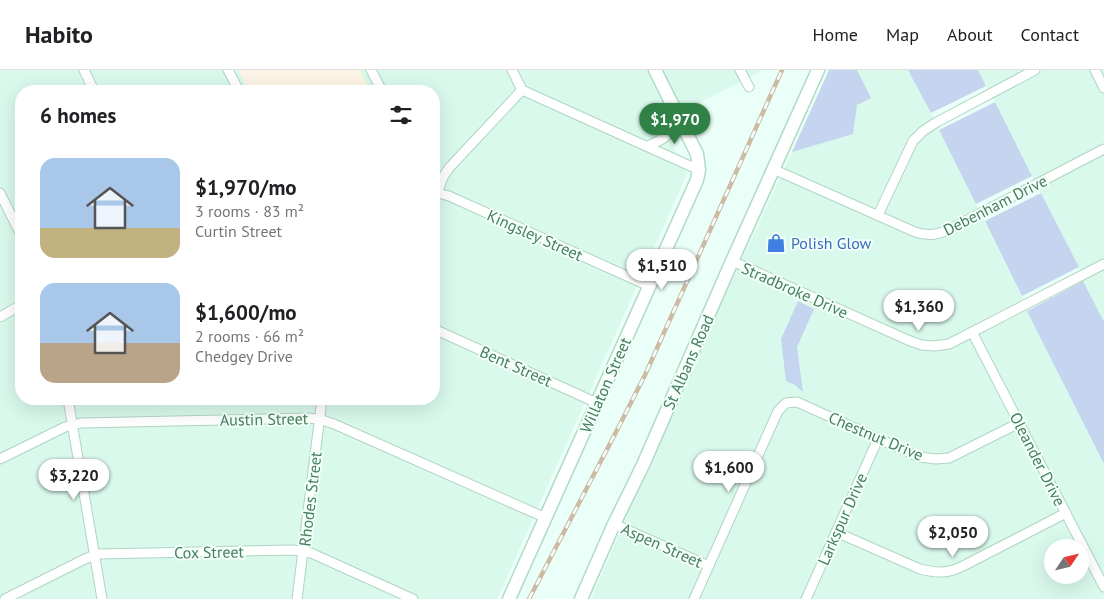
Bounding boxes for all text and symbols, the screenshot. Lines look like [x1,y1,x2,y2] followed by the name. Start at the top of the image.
[25,19,93,50] text: Habito
[812,23,858,46] text: Home
[886,23,919,46] text: Map
[947,23,993,46] text: About
[1021,23,1079,46] text: Contact
[387,101,415,129] icon: filters
[40,102,116,129] text: 6 homes
[634,102,716,145] pin: $1,970
[650,109,700,129] text: $1,970
[940,170,1050,240] street label: Debenham Drive
[195,174,297,201] text: $1,970/mo
[80,178,140,238] icon: home
[195,201,304,221] text: 3 rooms · 83 m²
[484,205,586,265] street label: Kingsley Street
[195,221,282,241] text: Curtin Street
[765,232,787,254] shop icon: Polish Glow
[791,233,872,253] place label: Polish Glow
[621,248,703,291] pin: $1,510
[637,255,687,275] text: $1,510
[739,258,851,322] street label: Stradbroke Drive
[878,290,960,332] pin: $1,360
[894,296,944,316] text: $1,360
[195,299,297,326] text: $1,600/mo
[80,303,140,363] icon: home
[658,311,718,413] street label: St Albans Road
[195,326,304,346] text: 2 rooms · 66 m²
[575,334,635,436] street label: Willaton Street
[477,341,556,391] street label: Bent Street
[195,346,293,366] text: Chedgey Drive
[826,407,926,465] street label: Chestnut Drive
[220,408,309,430] street label: Austin Street
[1006,409,1070,509] street label: Oleander Drive
[294,450,326,548] street label: Rhodes Street
[688,450,770,493] pin: $1,600
[704,457,754,477] text: $1,600
[33,458,115,501] pin: $3,220
[49,465,99,485] text: $3,220
[813,470,871,568] street label: Larkspur Drive
[912,516,994,558] pin: $2,050
[618,518,706,572] street label: Aspen Street
[928,522,978,542] text: $2,050
[1044,539,1089,584] north arrow
[1044,539,1089,584] map controls
[174,541,245,563] street label: Cox Street

